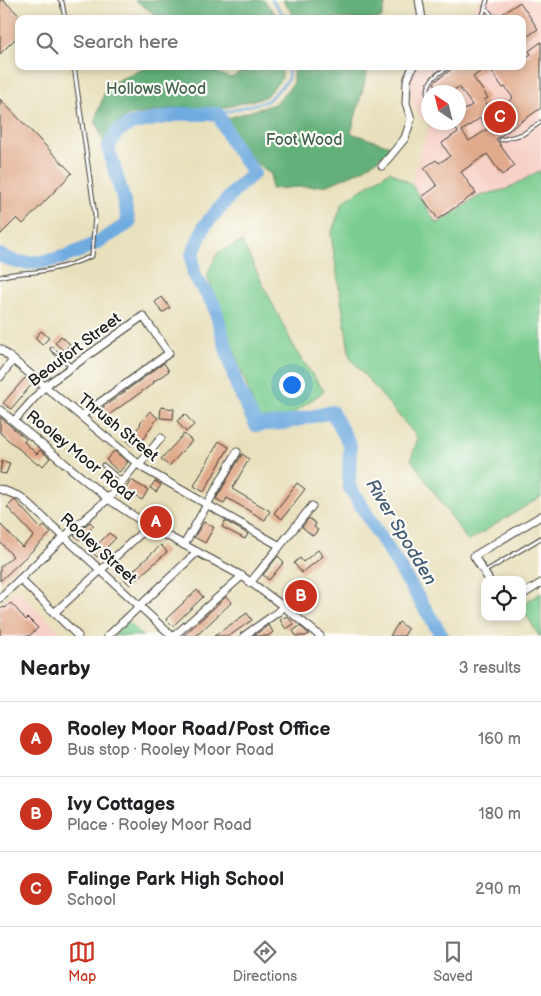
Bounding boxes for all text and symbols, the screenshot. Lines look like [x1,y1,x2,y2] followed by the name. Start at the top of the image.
[15,15,526,70] search box
[33,29,61,57] icon: search
[73,31,178,54] text: Search here
[106,80,206,99] park label: Hollows Wood
[421,85,466,130] north arrow
[484,98,516,136] pin: C
[266,131,342,150] park label: Foot Wood
[25,309,125,391] street label: Beaufort Street
[279,372,305,398] your location
[74,390,162,466] street label: Thrush Street
[22,407,138,505] street label: Rooley Moor Road
[361,475,441,589] water label: River Spodden
[140,503,172,541] pin: A
[56,510,140,588] street label: Rooley Street
[481,576,526,621] map controls
[481,576,526,621] button: locate
[285,577,317,615] pin: B
[20,656,90,681] text: Nearby
[459,659,521,678] text: 3 results
[67,718,330,741] text: Rooley Moor Road/Post Office
[31,730,41,749] text: A
[478,730,521,749] text: 160 m
[67,741,274,760] text: Bus stop · Rooley Moor Road
[67,793,175,816] text: Ivy Cottages
[30,805,42,824] text: B
[479,805,521,824] text: 180 m
[67,816,252,835] text: Place · Rooley Moor Road
[67,868,284,891] text: Falinge Park High School
[30,880,42,899] text: C
[475,880,521,899] text: 290 m
[67,891,116,910] text: School
[68,938,96,985] tab: Map
[233,938,297,985] tab: Directions
[433,938,473,985] tab: Saved

